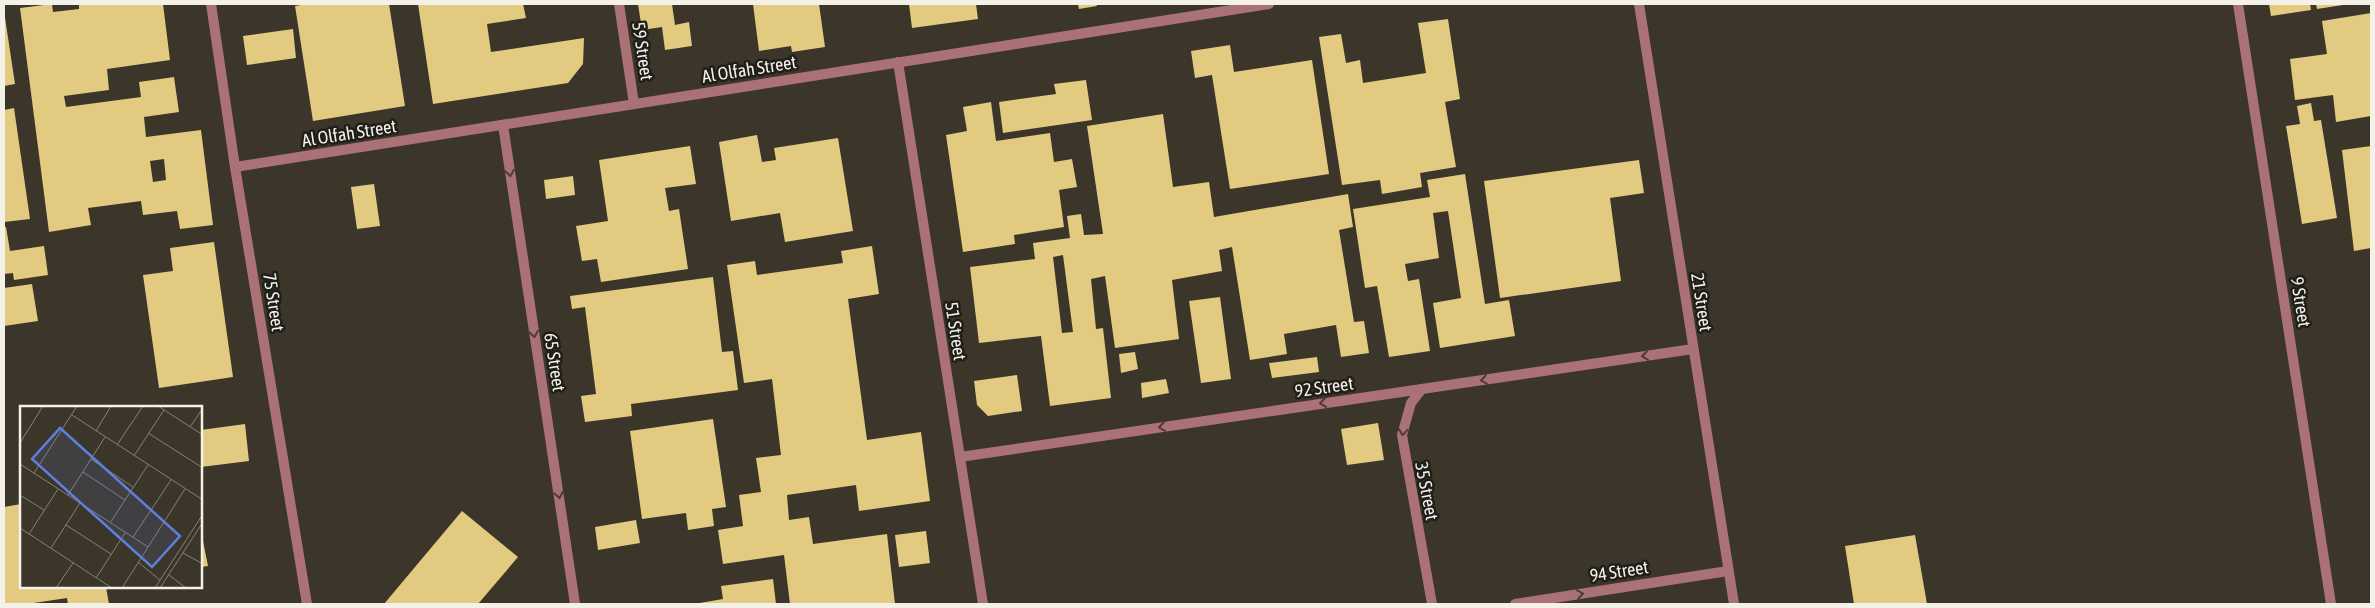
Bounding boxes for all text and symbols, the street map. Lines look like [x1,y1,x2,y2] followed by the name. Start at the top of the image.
[628,20,658,82] street label: 59 Street
[700,51,798,87] street label: Al Olfah Street
[300,115,398,151] street label: Al Olfah Street
[504,170,515,178] one-way arrow
[259,271,289,333] street label: 75 Street
[1687,271,1717,333] street label: 21 Street
[2287,275,2315,329] street label: 9 Street
[941,300,971,362] street label: 51 Street
[529,330,539,338] one-way arrow
[540,331,570,393] street label: 65 Street
[1640,350,1648,361] one-way arrow
[1293,373,1355,401] street label: 92 Street
[1480,374,1488,384] one-way arrow
[1319,398,1327,408] one-way arrow
[20,406,202,588] inset map
[1158,422,1167,432] one-way arrow
[1398,429,1409,437] one-way arrow
[1411,460,1443,522] street label: 35 Street
[553,490,563,499] one-way arrow
[1588,556,1650,586] street label: 94 Street
[1577,589,1585,600] one-way arrow

